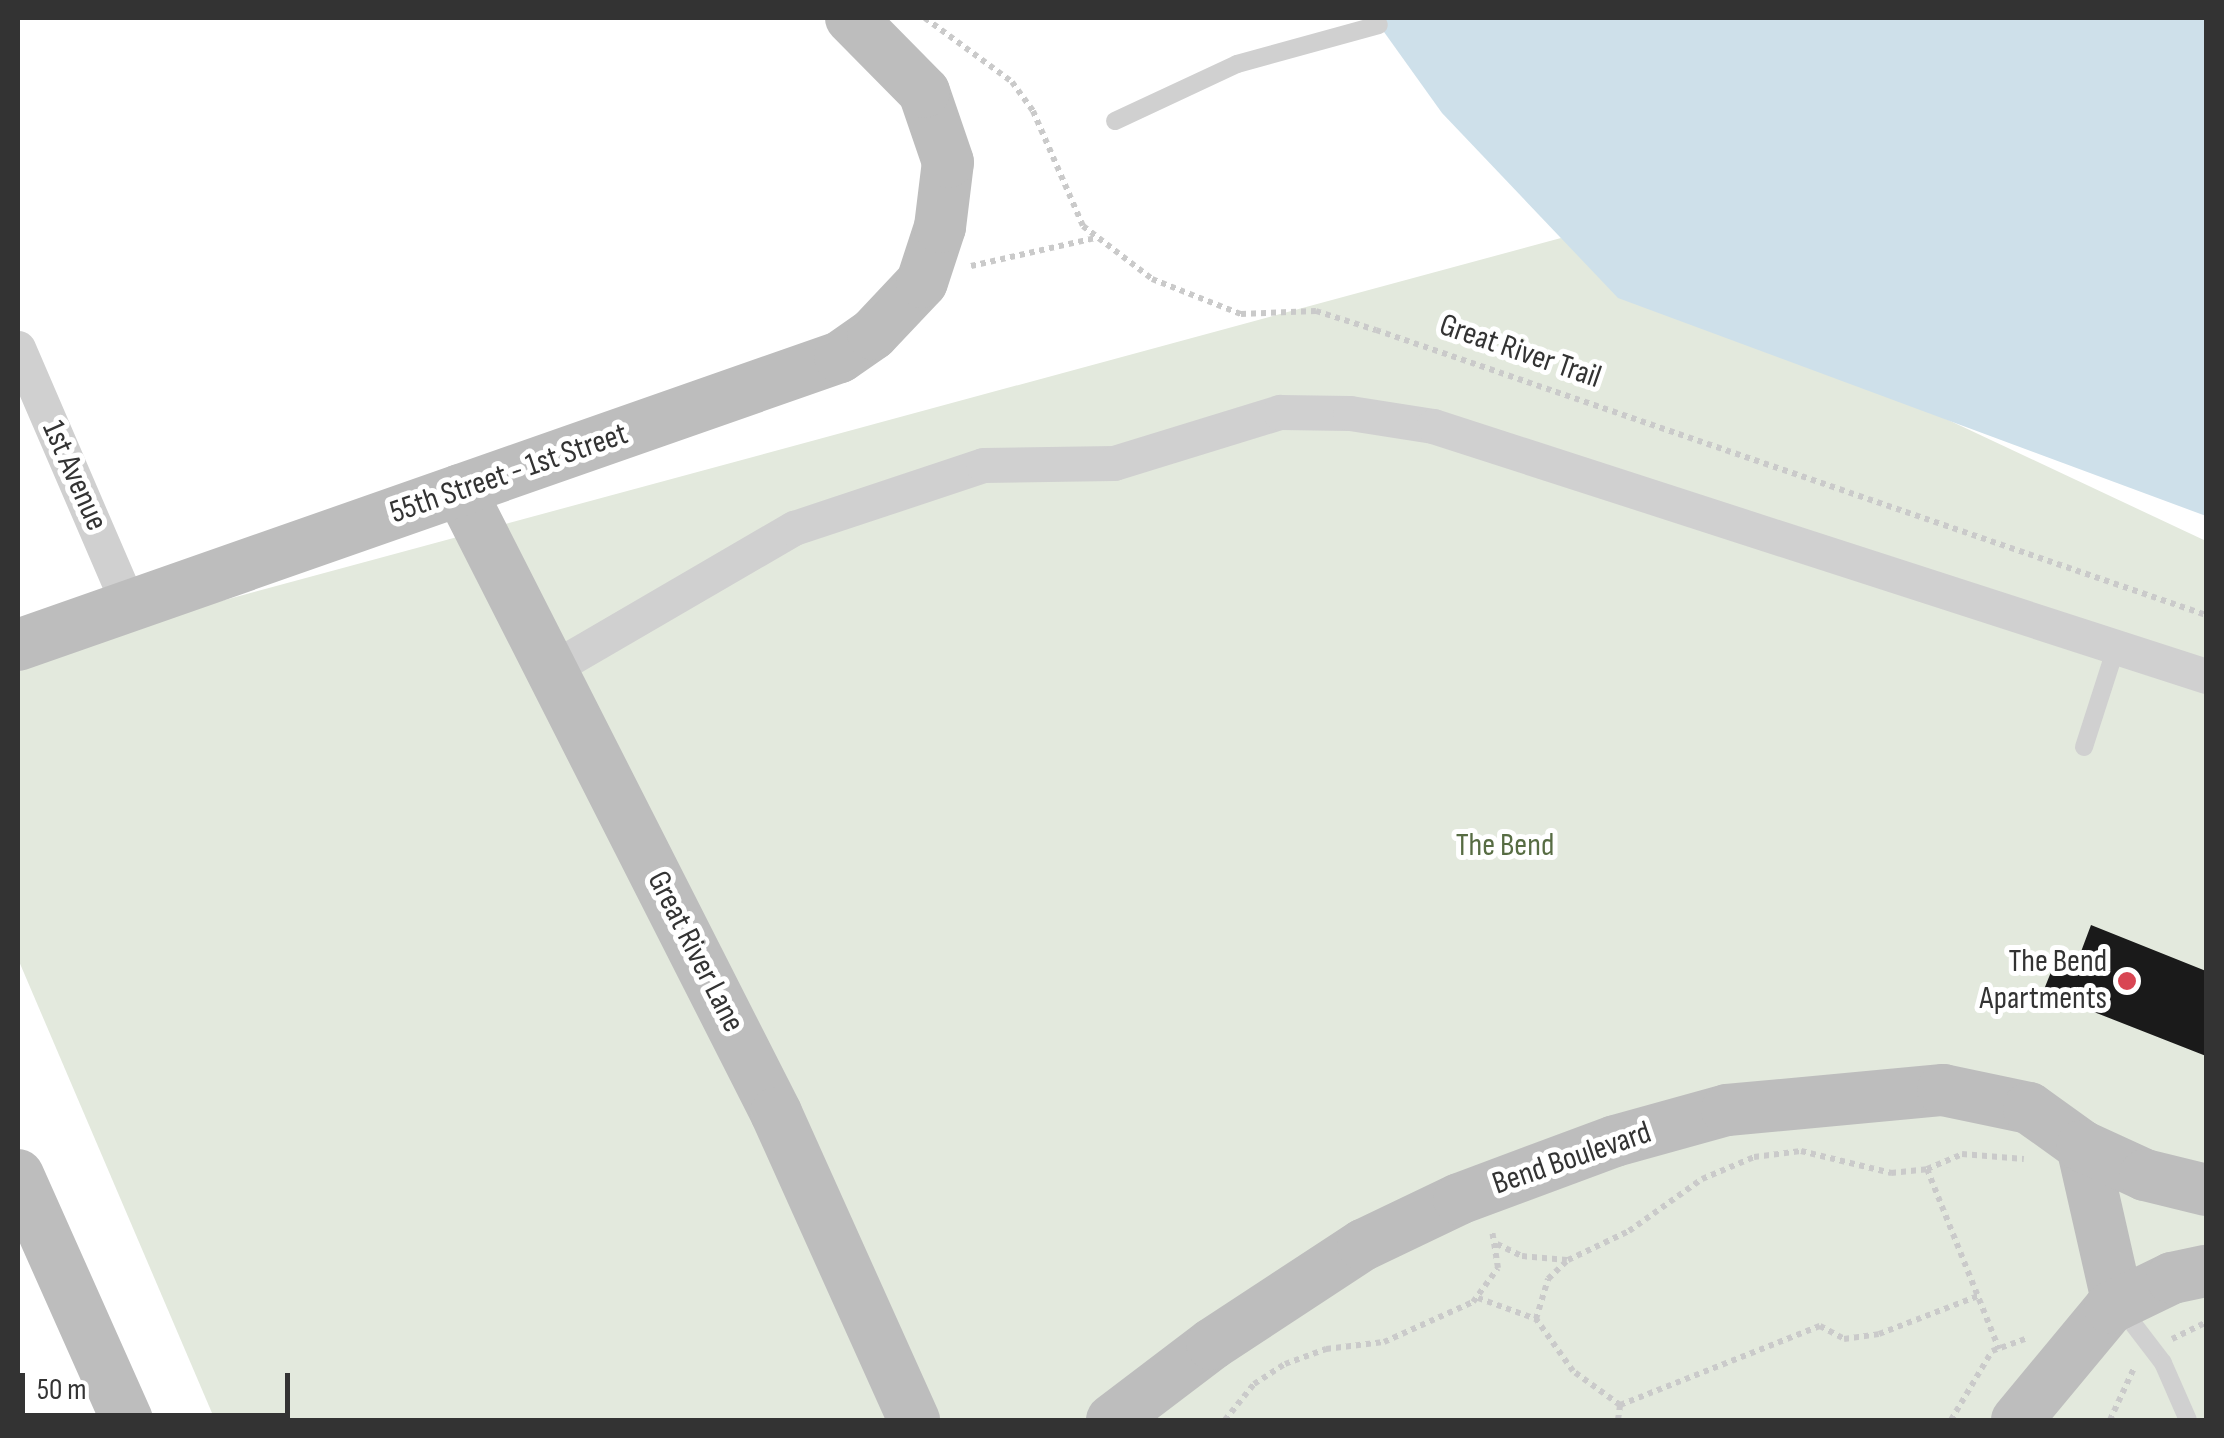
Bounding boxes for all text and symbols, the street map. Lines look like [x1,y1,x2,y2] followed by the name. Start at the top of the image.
[1434,306,1606,398] street label: Great River Trail
[33,415,115,537] street label: 1st Avenue
[385,415,633,533] street label: 55th Street - 1st Street
[1456,827,1554,865] park label: The Bend
[638,865,752,1039] street label: Great River Lane
[1979,944,2107,1019] place label: The Bend Apartments
[2116,970,2138,992] marker: The Bend Apartments
[1488,1114,1656,1204] street label: Bend Boulevard
[25,1353,295,1415] scale bar
[37,1372,86,1408] text: 50 m

